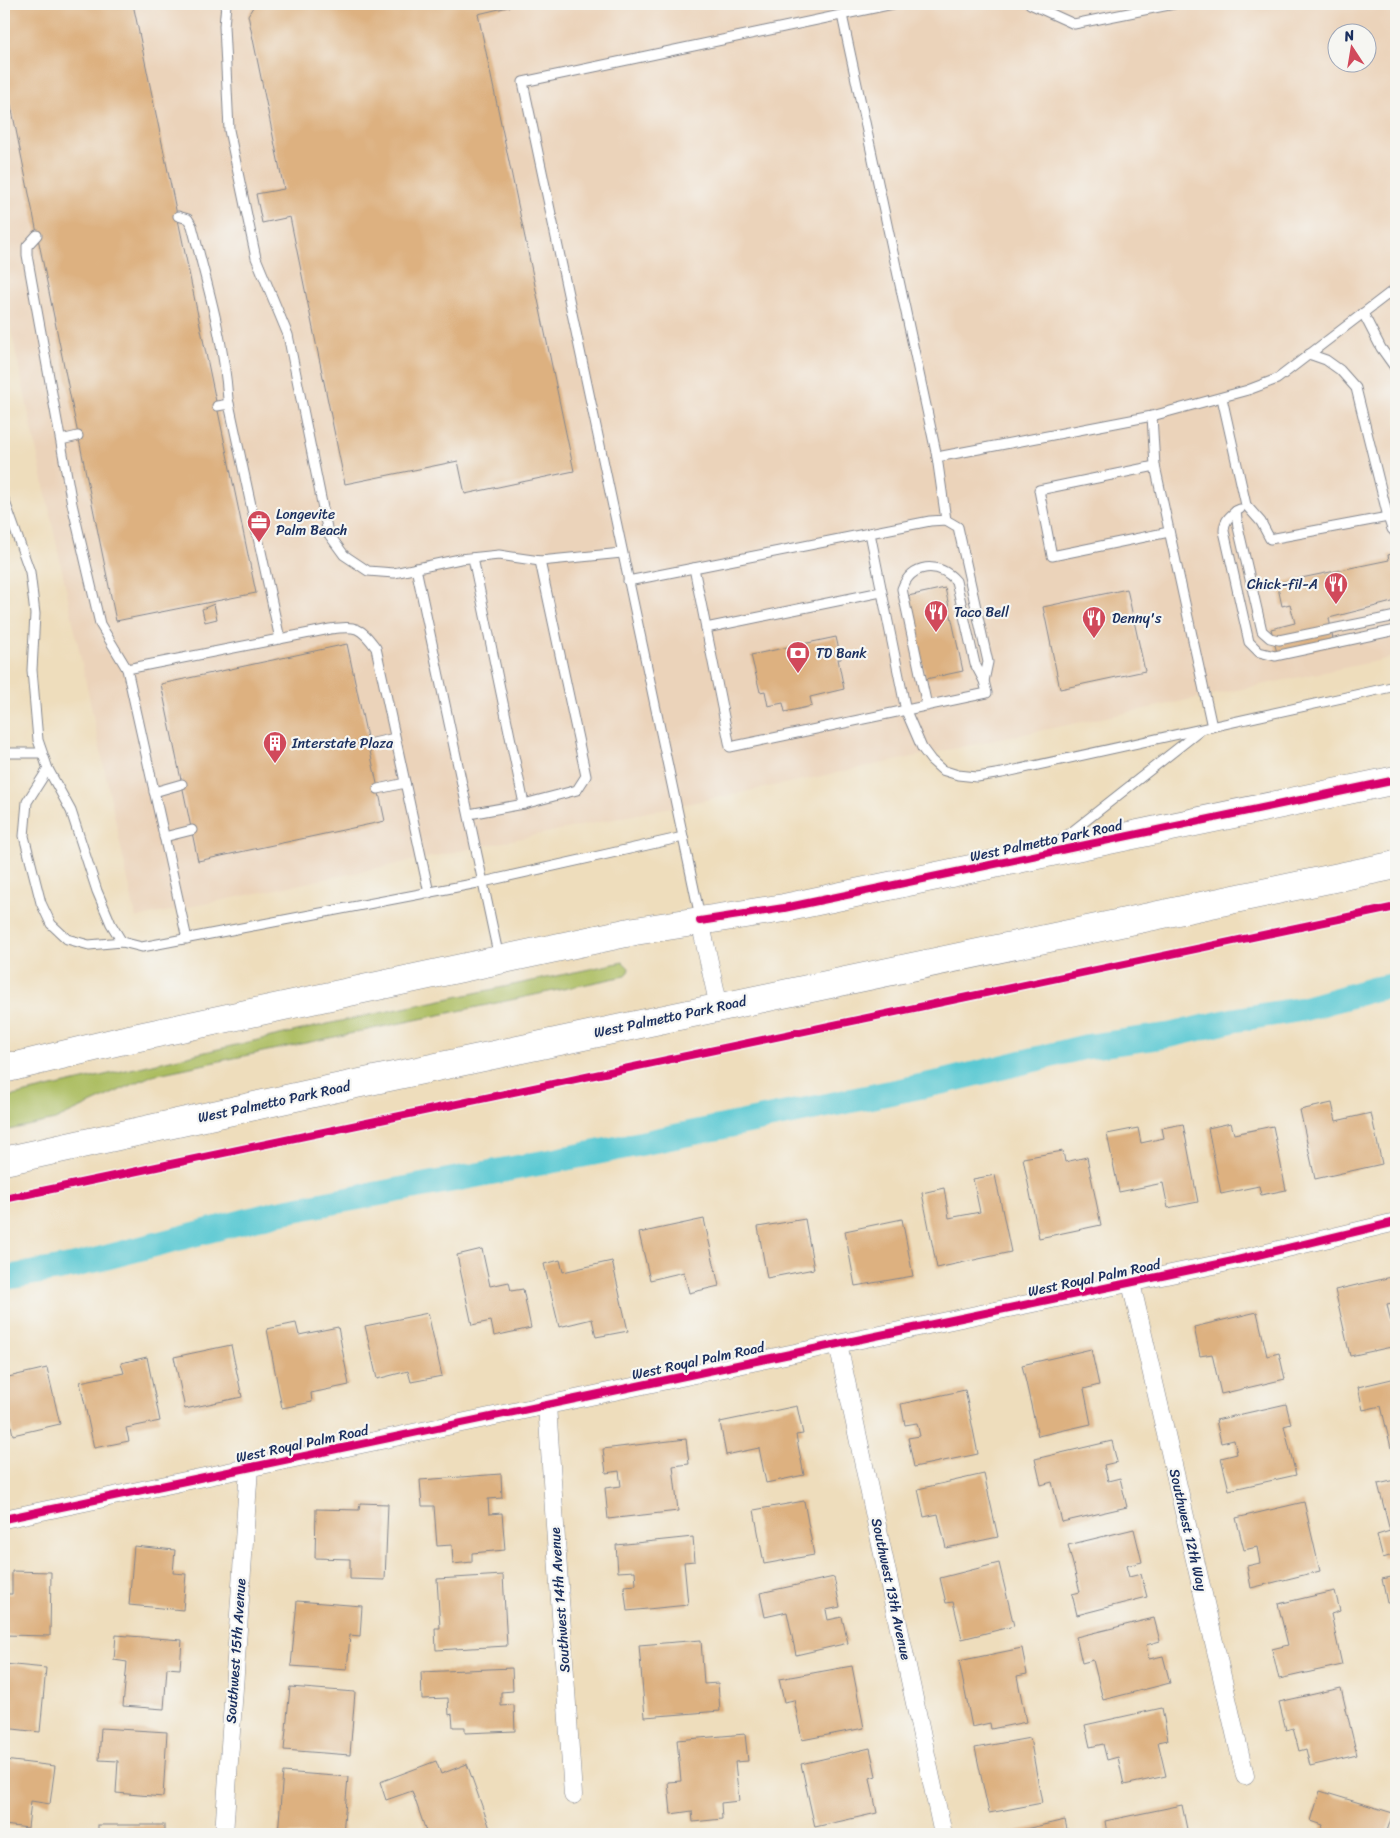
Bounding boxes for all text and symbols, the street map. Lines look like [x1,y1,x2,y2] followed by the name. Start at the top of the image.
[1328,22,1378,72] north arrow
[1341,22,1357,49] text: N
[276,502,347,543] place label: Longevite Palm Beach
[246,509,272,543] office icon: Longevite Palm Beach
[1323,571,1349,605] restaurant icon: Chick-fil-A
[1247,572,1318,597] place label: Chick-fil-A
[923,599,949,633] restaurant icon: Taco Bell
[954,600,1010,625] place label: Taco Bell
[1081,605,1107,639] restaurant icon: Denny's
[1112,606,1162,631] place label: Denny's
[785,640,811,674] bank icon: TD Bank
[816,641,867,666] place label: TD Bank
[262,730,288,764] building icon: Interstate Plaza
[291,731,394,756] place label: Interstate Plaza
[967,812,1126,869] street label: West Palmetto Park Road
[591,988,750,1045] street label: West Palmetto Park Road
[195,1073,354,1130] street label: West Palmetto Park Road
[1025,1251,1164,1304] street label: West Royal Palm Road
[629,1334,768,1387] street label: West Royal Palm Road
[233,1417,372,1470] street label: West Royal Palm Road
[1162,1466,1214,1595] street label: Southwest 12th Way
[864,1516,918,1663] street label: Southwest 13th Avenue
[542,1526,578,1673] street label: Southwest 14th Avenue
[218,1577,254,1724] street label: Southwest 15th Avenue

